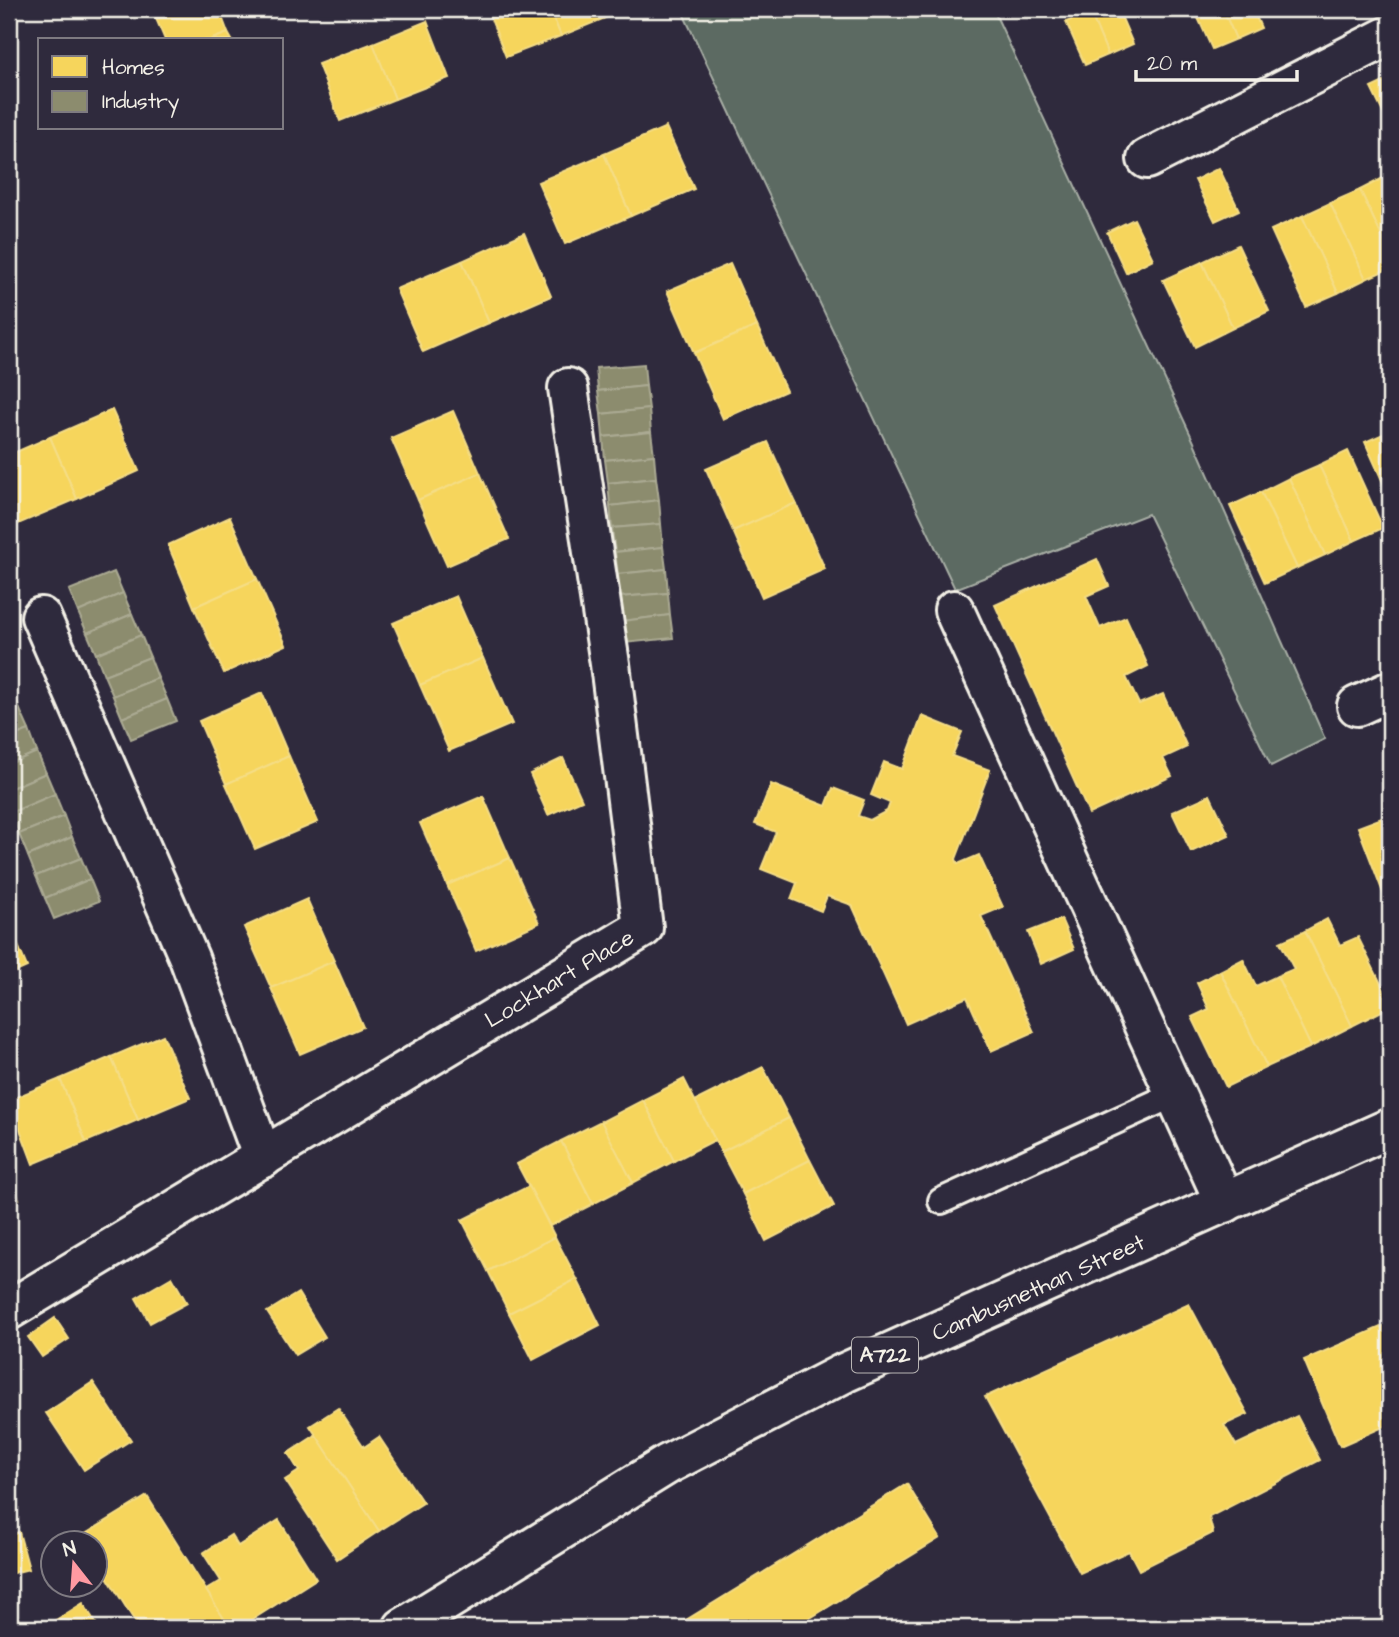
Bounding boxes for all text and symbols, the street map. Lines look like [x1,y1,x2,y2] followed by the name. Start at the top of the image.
[38,38,284,130] legend
[1136,38,1298,82] scale bar
[1147,49,1198,78] text: 20 m
[102,53,165,82] text: Homes
[102,87,180,118] text: Industry
[479,922,640,1036] street label: Lockhart Place
[927,1226,1151,1349] street label: Cambusnethan Street
[852,1338,918,1372] road number: A722
[38,1528,108,1598] north arrow
[60,1535,79,1564] text: N

